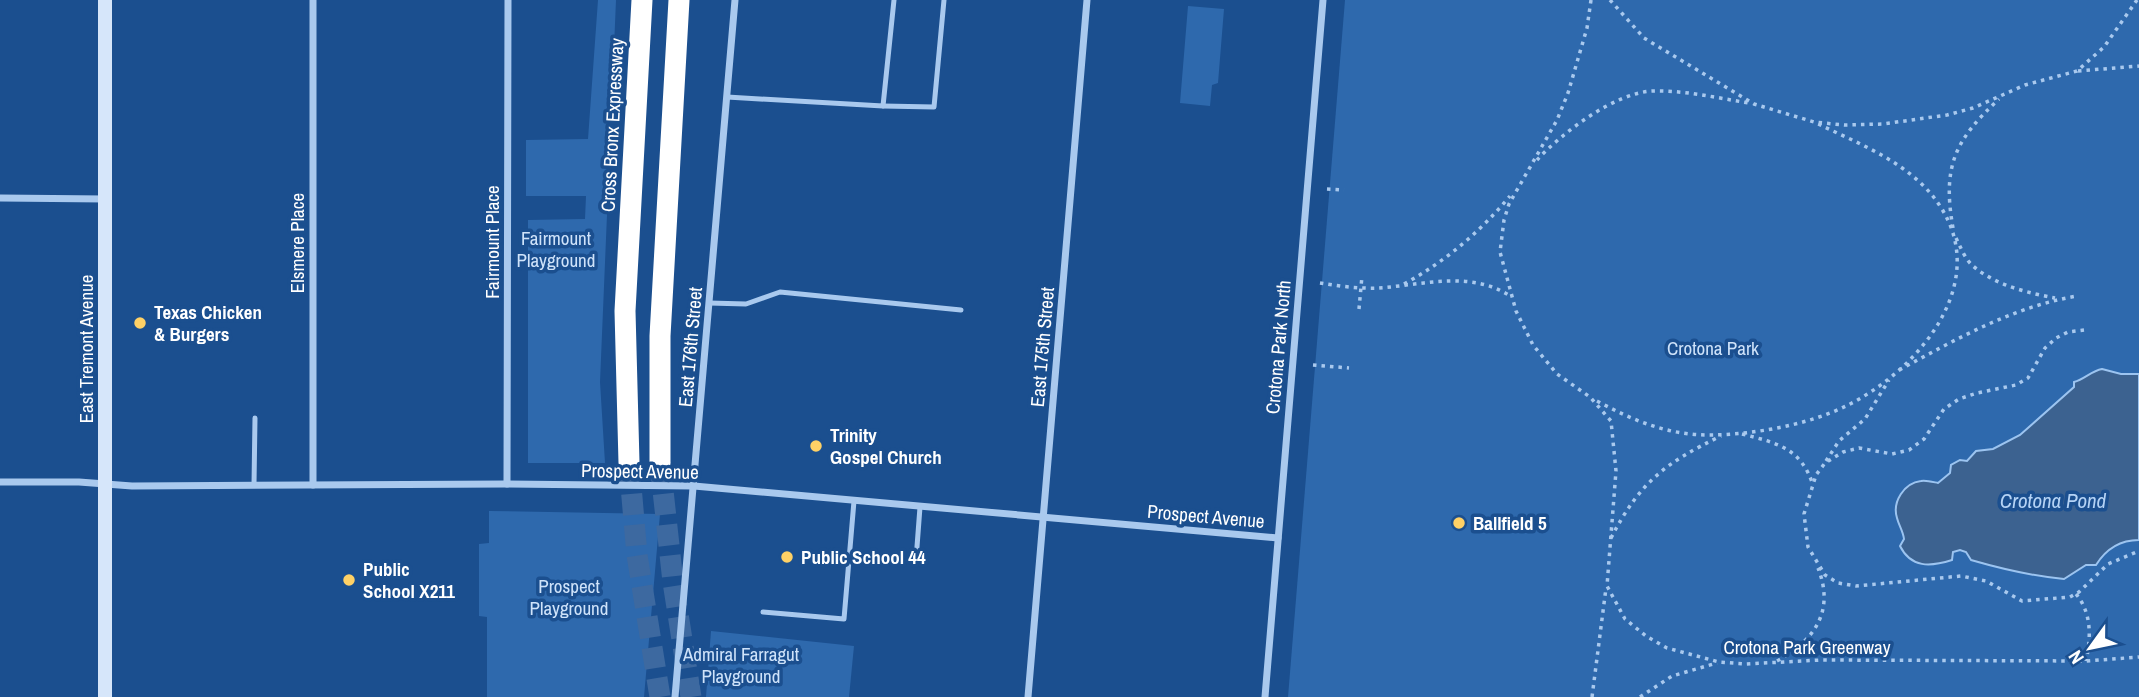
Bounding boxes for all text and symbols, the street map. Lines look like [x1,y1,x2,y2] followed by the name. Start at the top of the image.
[594,37,630,213] street label: Cross Bronx Expressway
[479,185,505,299] street label: Fairmount Place
[284,193,310,293] street label: Elsmere Place
[517,225,595,273] park label: Fairmount Playground
[73,275,99,423] street label: East Tremont Avenue
[1259,279,1297,415] street label: Crotona Park North
[672,285,708,408] street label: East 176th Street
[1024,285,1060,408] street label: East 175th Street
[154,299,262,347] place label: Texas Chicken & Burgers
[132,315,148,331] marker: Texas Chicken & Burgers
[1667,335,1759,361] park label: Crotona Park
[830,422,942,470] place label: Trinity Gospel Church
[808,438,824,454] marker: Trinity Gospel Church
[581,457,699,485] street label: Prospect Avenue
[2000,486,2107,515] water label: Crotona Pond
[1146,498,1266,534] street label: Prospect Avenue
[1473,510,1547,536] place label: Ballfield 5
[1451,515,1467,531] marker: Ballfield 5
[801,544,926,570] place label: Public School 44
[779,549,795,565] marker: Public School 44
[363,556,455,604] place label: Public School X211
[341,572,357,588] marker: Public School X211
[530,573,608,621] park label: Prospect Playground
[2055,613,2125,683] north arrow
[1723,634,1891,660] street label: Crotona Park Greenway
[682,641,800,689] park label: Admiral Farragut Playground
[2062,645,2090,669] text: N

